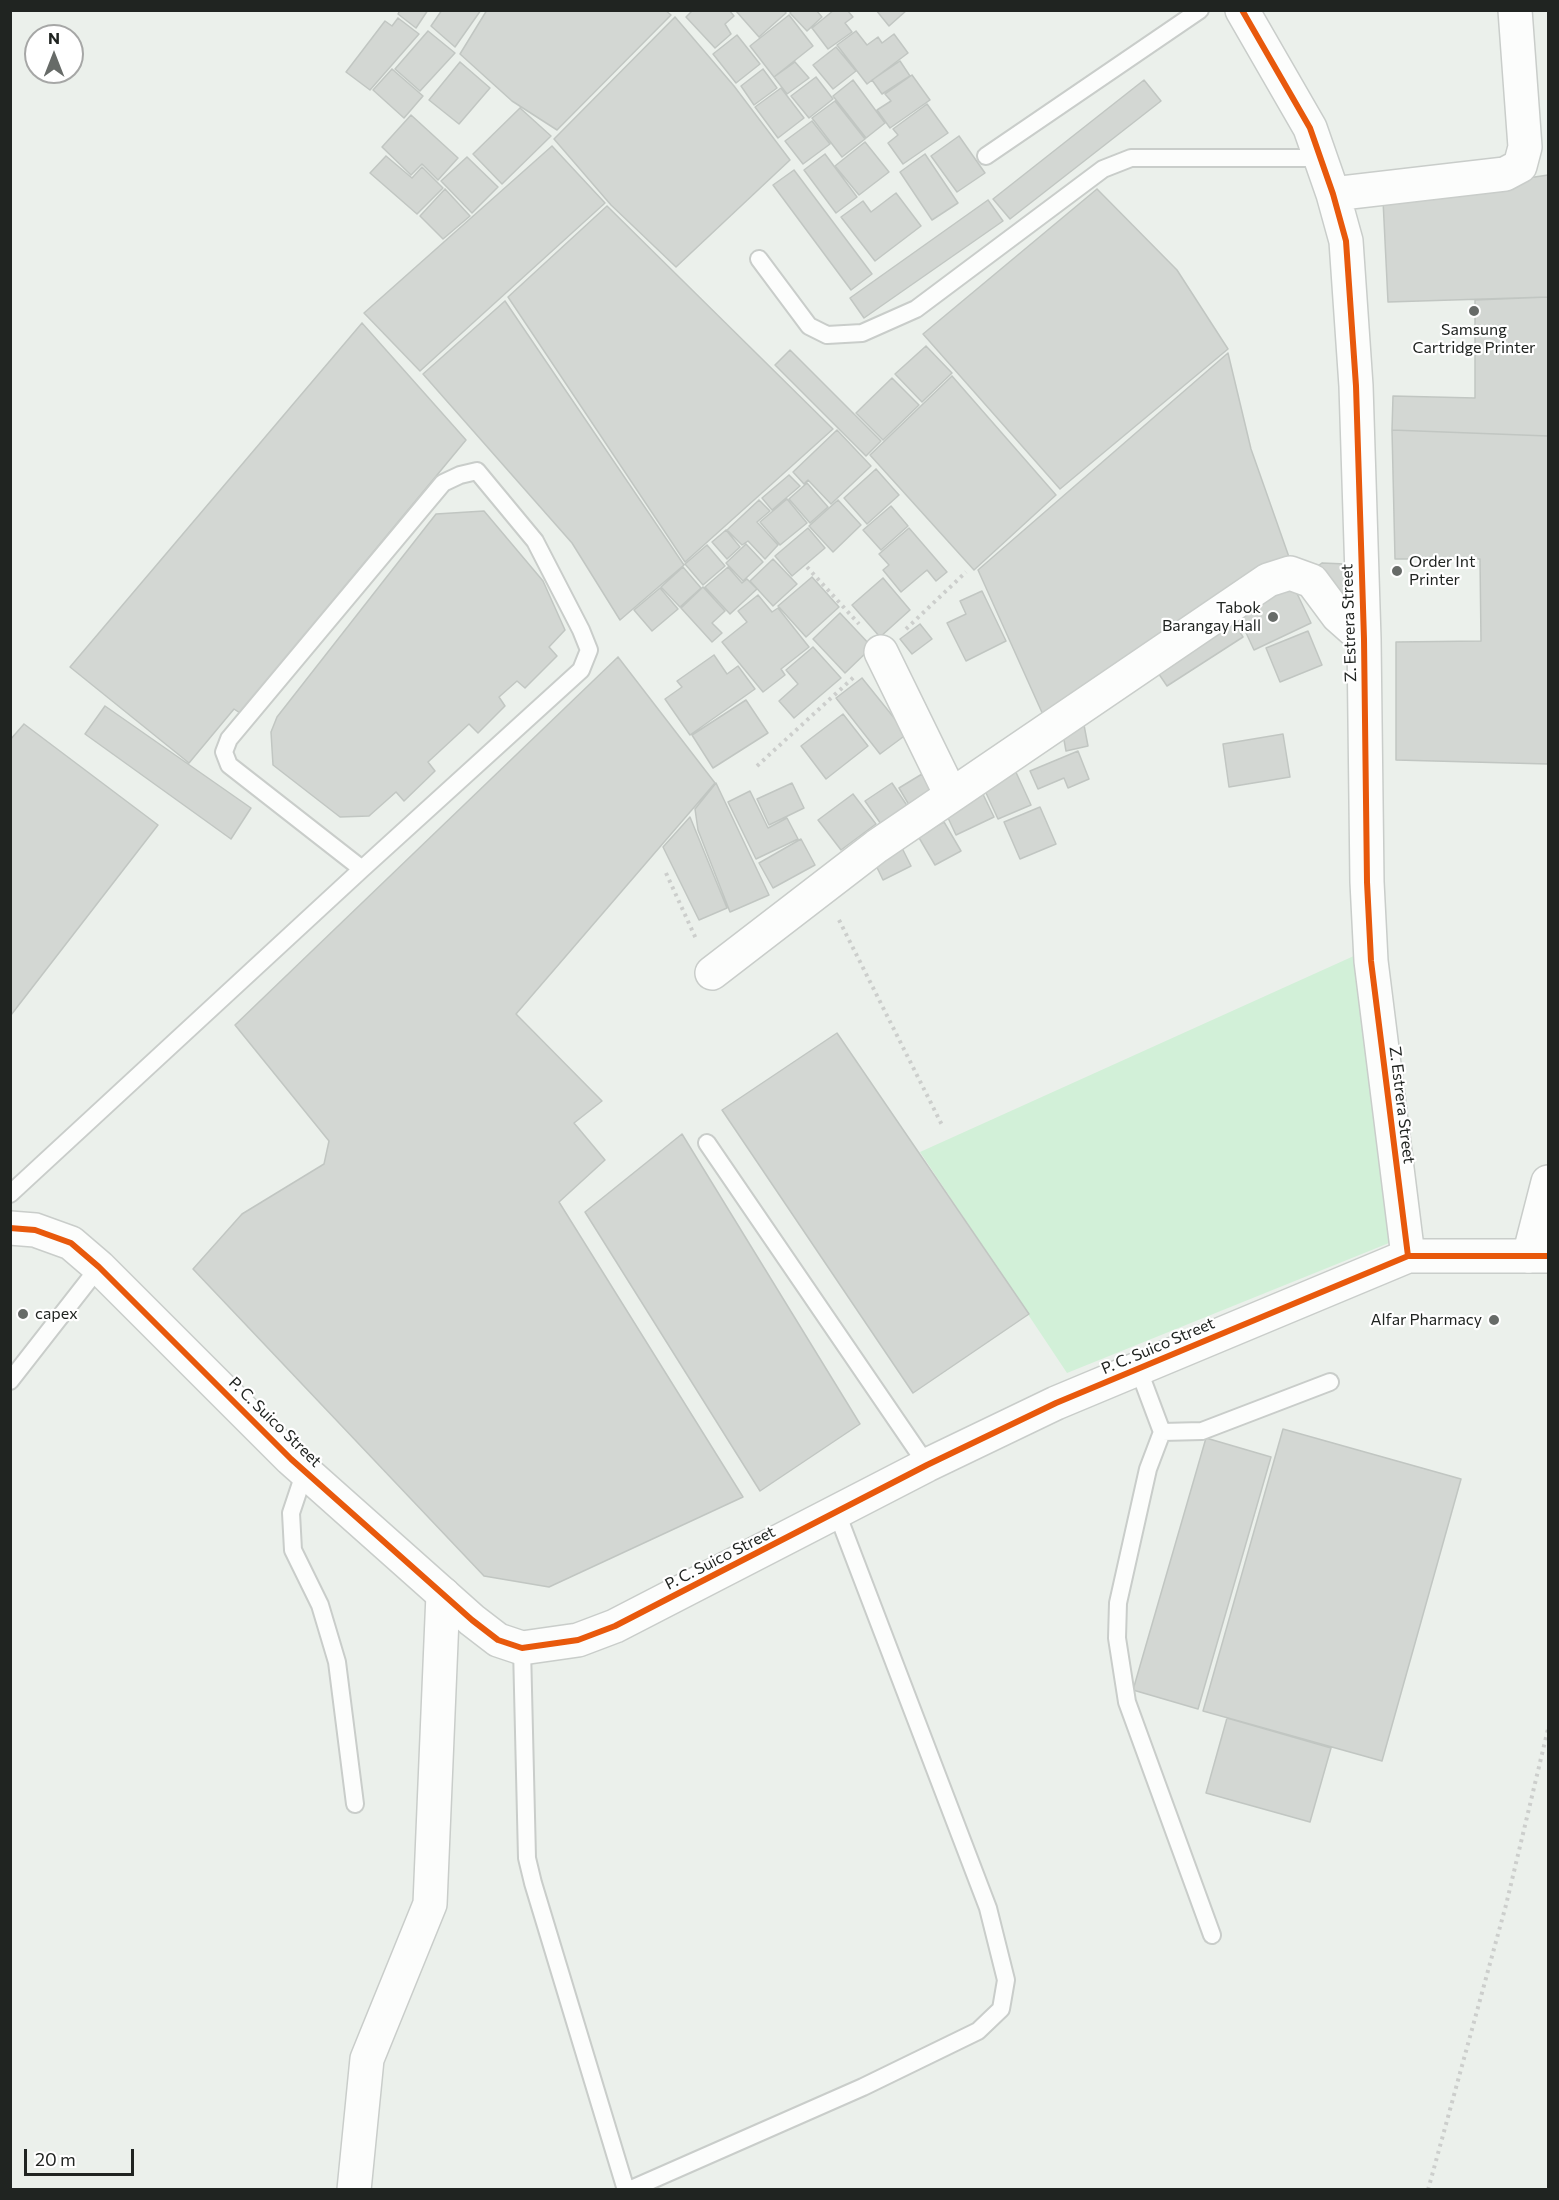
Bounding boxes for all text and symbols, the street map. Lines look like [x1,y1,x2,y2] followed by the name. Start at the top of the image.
[24,24,84,84] north arrow
[48,28,60,47] text: N
[1467,304,1481,318] marker: Samsung Cartridge Printer
[1412,320,1536,358] place label: Samsung Cartridge Printer
[1409,552,1476,590] place label: Order Int Printer
[1337,564,1361,682] street label: Z. Estrera Street
[1390,564,1404,578] marker: Order Int Printer
[1162,598,1261,636] place label: Tabok Barangay Hall
[1266,610,1280,624] marker: Tabok Barangay Hall
[1385,1045,1419,1165] street label: Z. Estrera Street
[35,1304,78,1324] place label: capex
[16,1307,30,1321] marker: capex
[1370,1310,1482,1330] place label: Alfar Pharmacy
[1098,1313,1218,1379] street label: P. C. Suico Street
[1487,1313,1501,1327] marker: Alfar Pharmacy
[225,1373,325,1471] street label: P. C. Suico Street
[662,1522,778,1594] street label: P. C. Suico Street
[27,2137,136,2175] scale bar
[35,2148,76,2170] text: 20 m

